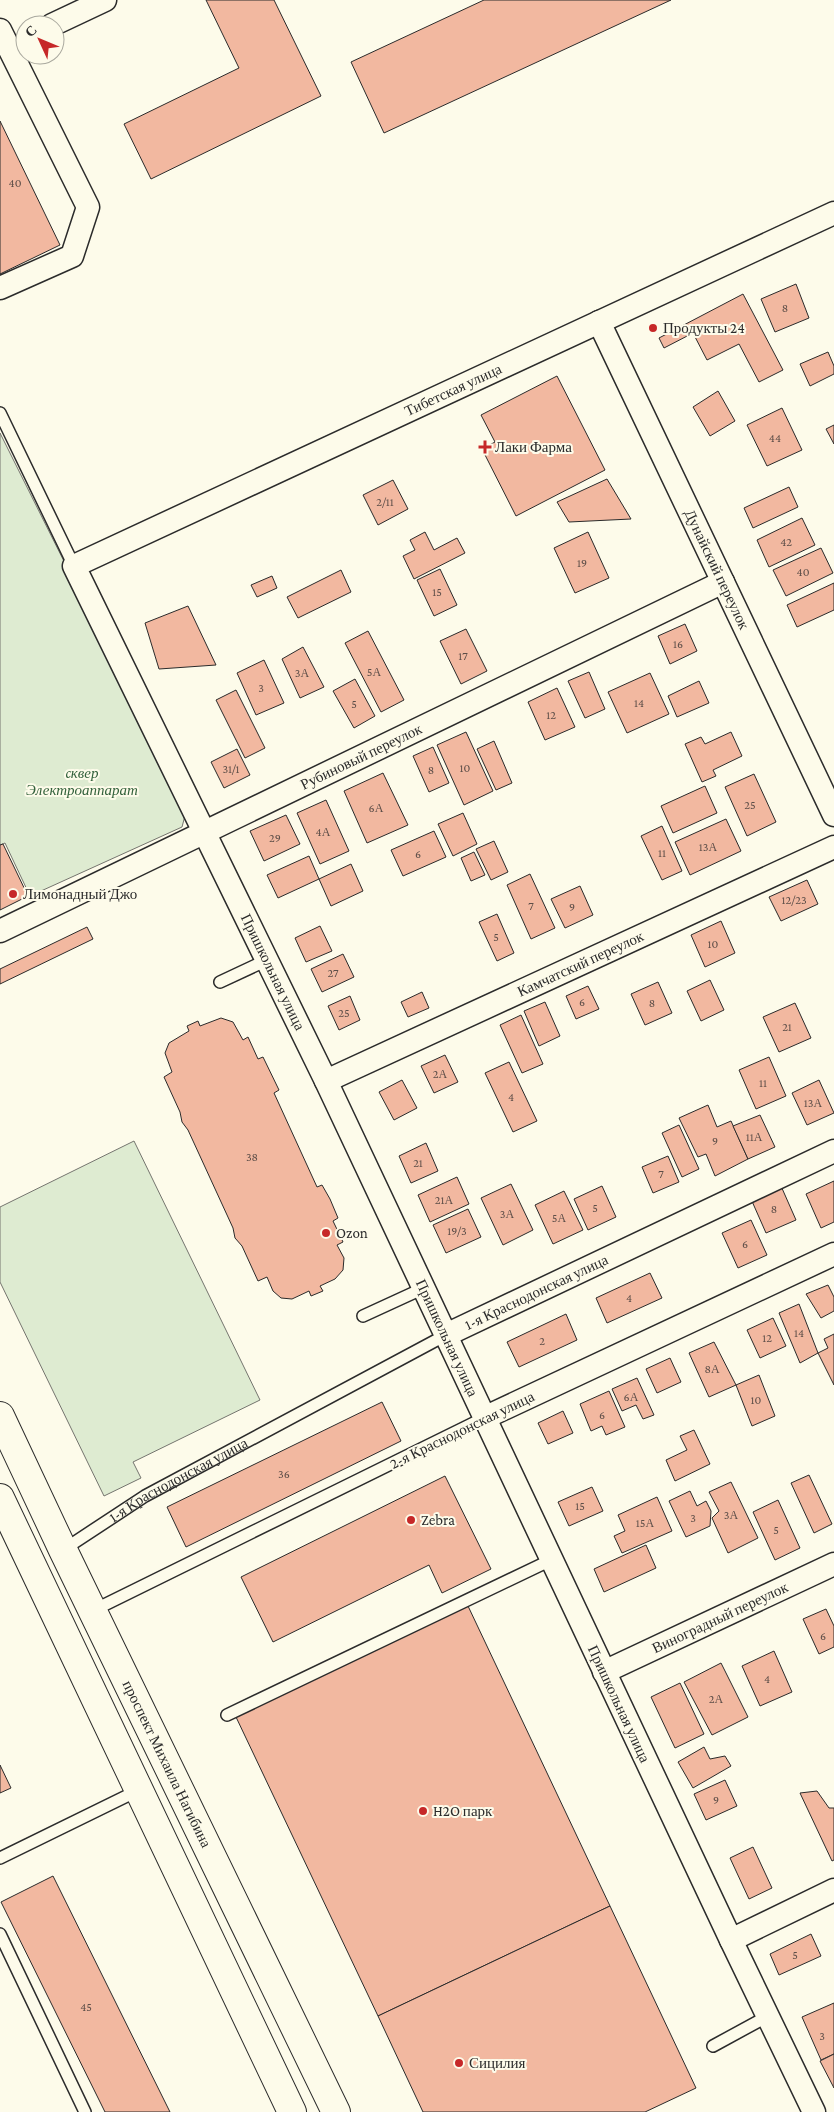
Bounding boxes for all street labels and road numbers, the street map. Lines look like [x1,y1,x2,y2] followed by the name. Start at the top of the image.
[402,360,504,419] street label: Тибетская улица
[682,507,753,633] street label: Дунайский переулок
[298,720,425,793] street label: Рубиновый переулок
[238,911,308,1033] street label: Пришкольная улица
[515,928,647,1000] street label: Камчатский переулок
[462,1251,611,1333] street label: 1-я Краснодонская улица
[413,1277,481,1399] street label: Пришкольная улица
[387,1388,537,1472] street label: 2-я Краснодонская улица
[106,1435,251,1525] street label: 1-я Краснодонская улица
[649,1579,791,1656] street label: Виноградный переулок
[585,1643,653,1765] street label: Пришкольная улица
[120,1678,214,1850] street label: проспект Михаила Нагибина

